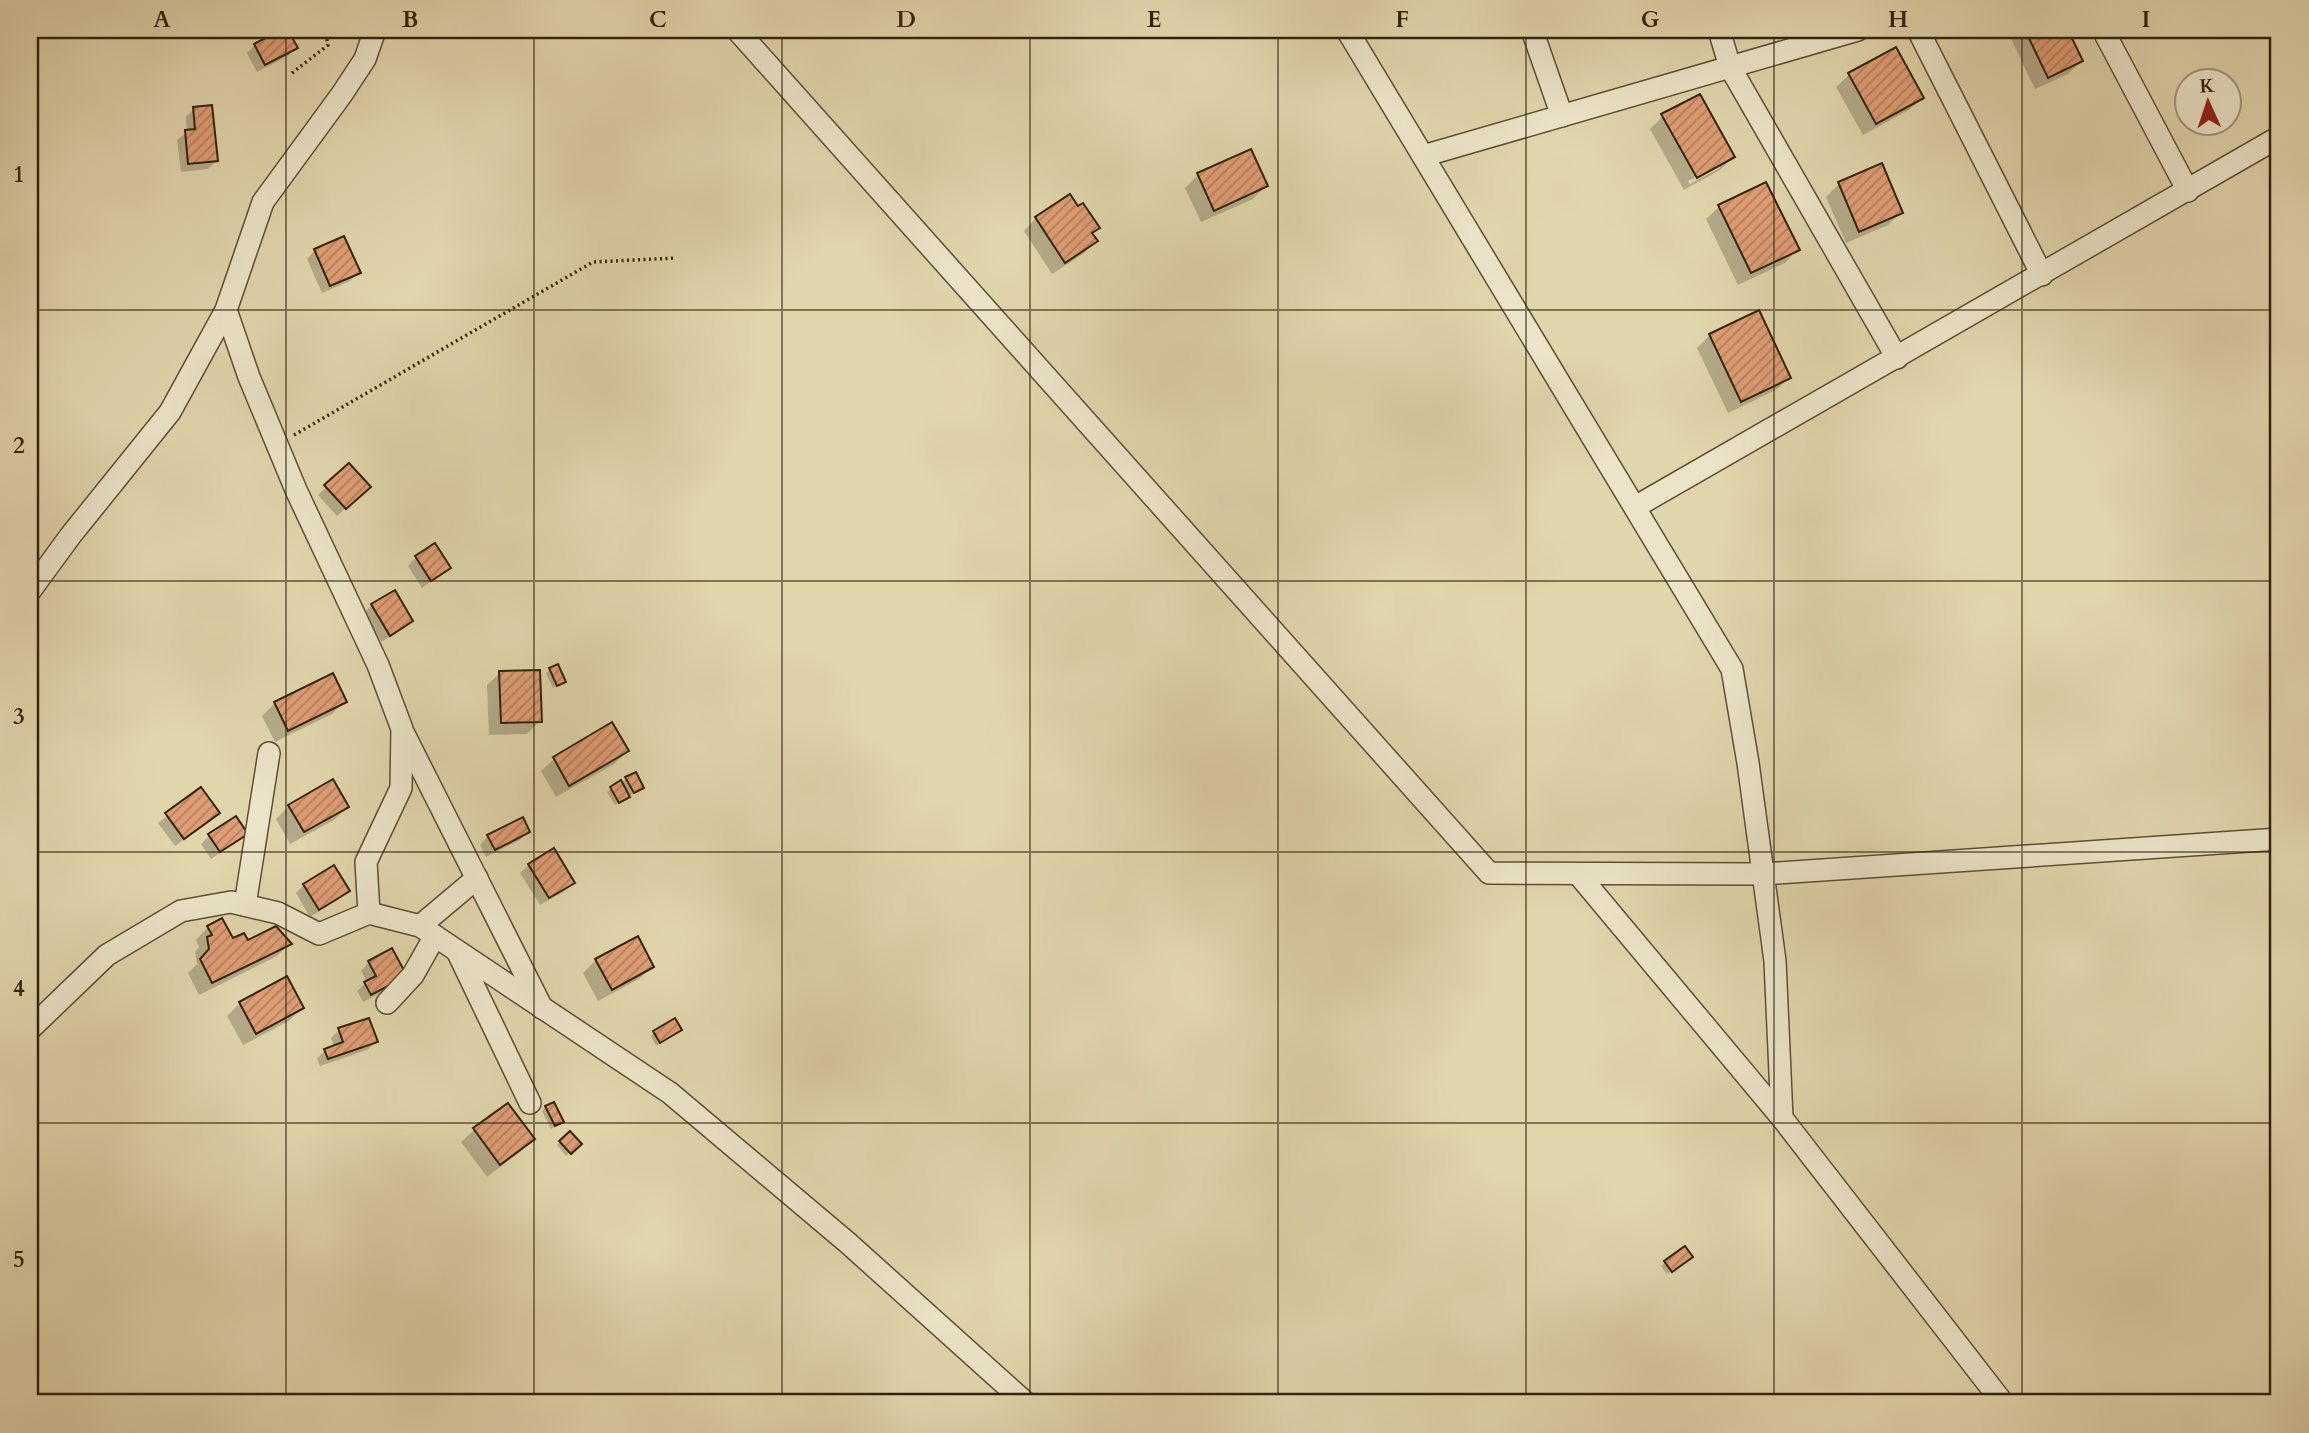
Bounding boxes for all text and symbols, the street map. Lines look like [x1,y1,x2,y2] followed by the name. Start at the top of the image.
[153,4,171,35] text: A
[402,4,418,35] text: B
[649,4,667,35] text: C
[896,4,916,35] text: D
[1147,4,1161,35] text: E
[1395,4,1409,35] text: F
[1641,4,1660,35] text: G
[1888,4,1908,35] text: H
[2142,4,2150,35] text: I
[2172,66,2242,136] north arrow
[2199,73,2216,99] text: K
[13,159,25,190] text: 1
[13,430,25,461] text: 2
[13,701,25,732] text: 3
[13,973,25,1004] text: 4
[13,1244,25,1275] text: 5

